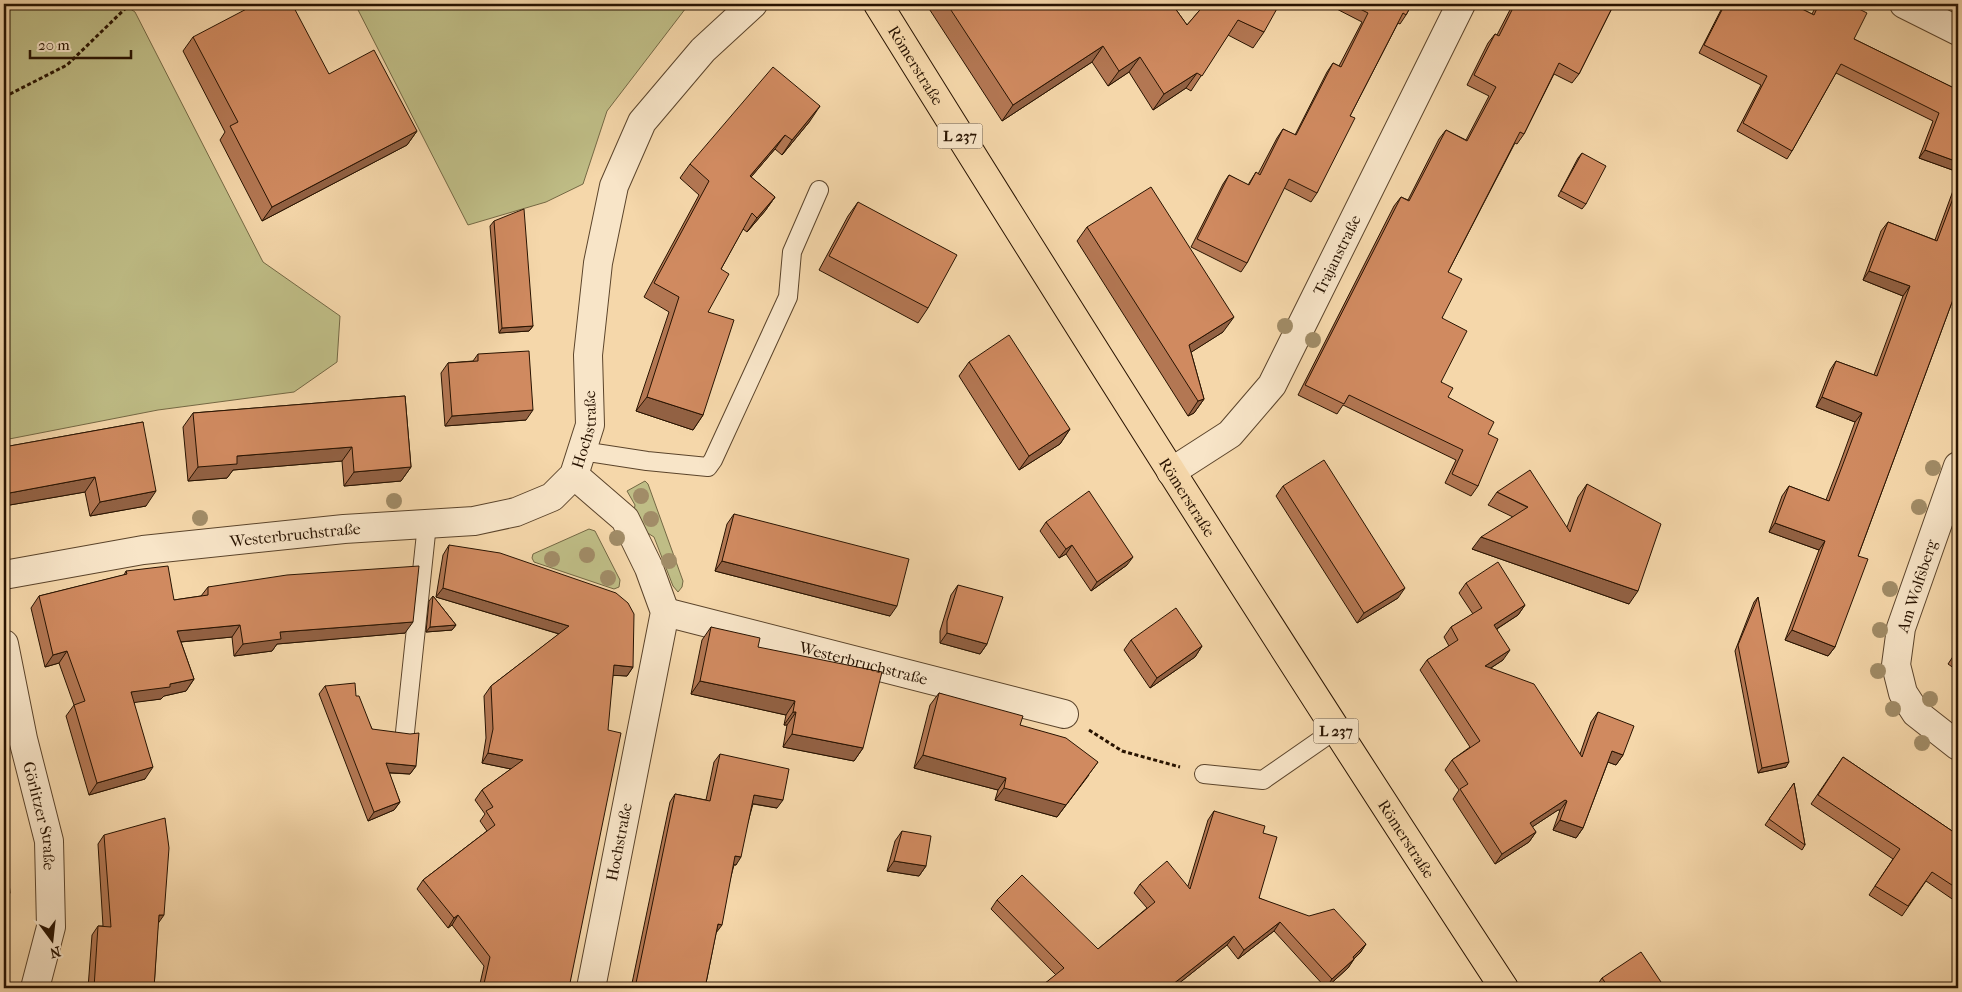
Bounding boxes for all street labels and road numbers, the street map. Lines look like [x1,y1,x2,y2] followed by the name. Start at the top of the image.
[884,22,948,108] street label: Römerstraße
[938,124,982,148] road number: L 237
[1309,211,1364,298] street label: Trajanstraße
[567,390,600,470] street label: Hochstraße
[1155,454,1220,540] street label: Römerstraße
[228,519,361,551] street label: Westerbruchstraße
[1893,537,1941,636] street label: Am Wolfsberg
[797,637,930,688] street label: Westerbruchstraße
[1314,718,1358,744] road number: L 237
[20,760,59,871] street label: Görlitzer Straße
[1374,796,1439,882] street label: Römerstraße
[602,801,636,883] street label: Hochstraße

